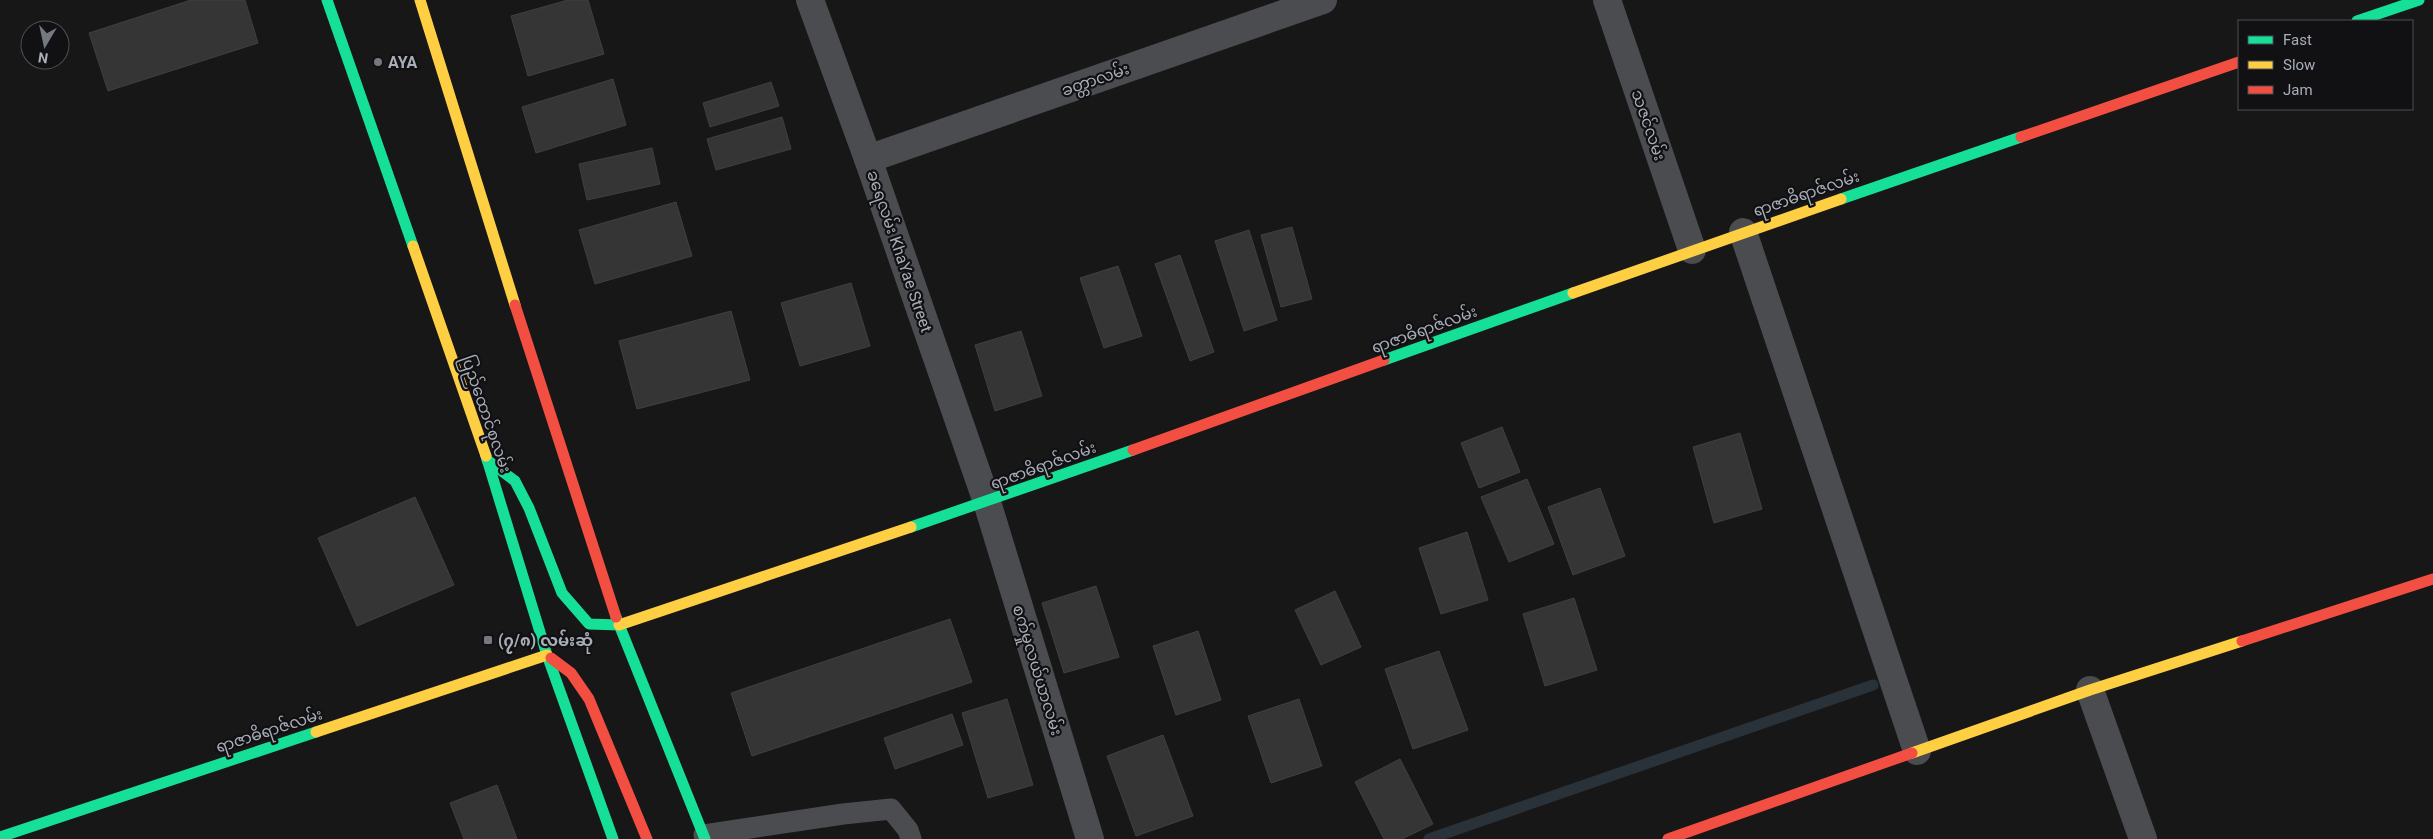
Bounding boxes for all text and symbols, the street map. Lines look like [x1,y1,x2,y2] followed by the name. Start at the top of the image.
[20,20,70,70] north arrow
[2238,20,2413,110] legend
[2283,31,2312,49] text: Fast
[37,49,49,67] text: N
[388,53,418,72] place label: AYA
[372,56,384,68] marker: AYA
[2283,56,2315,74] text: Slow
[1058,57,1133,104] street label: ခတ္တာလမ်း
[2283,81,2313,99] text: Jam
[1628,87,1671,163] street label: သဇင်လမ်း
[1750,165,1863,224] street label: ရာဇာဓိရာဇ်လမ်း
[859,167,938,336] street label: ခရေလမ်း KhaYae Street
[1368,300,1481,361] street label: ရာဇာဓိရာဇ်လမ်း
[453,352,517,477] street label: ပြည်ထောင်စုလမ်း
[987,436,1100,497] street label: ရာဇာဓိရာဇ်လမ်း
[1005,602,1068,739] street label: စက်မှုလယ်ယာလမ်း
[498,629,593,654] place label: (၇/၈) လမ်းဆုံ
[482,634,494,646] marker: (၇/၈) လမ်းဆုံ
[213,702,326,760] street label: ရာဇာဓိရာဇ်လမ်း

